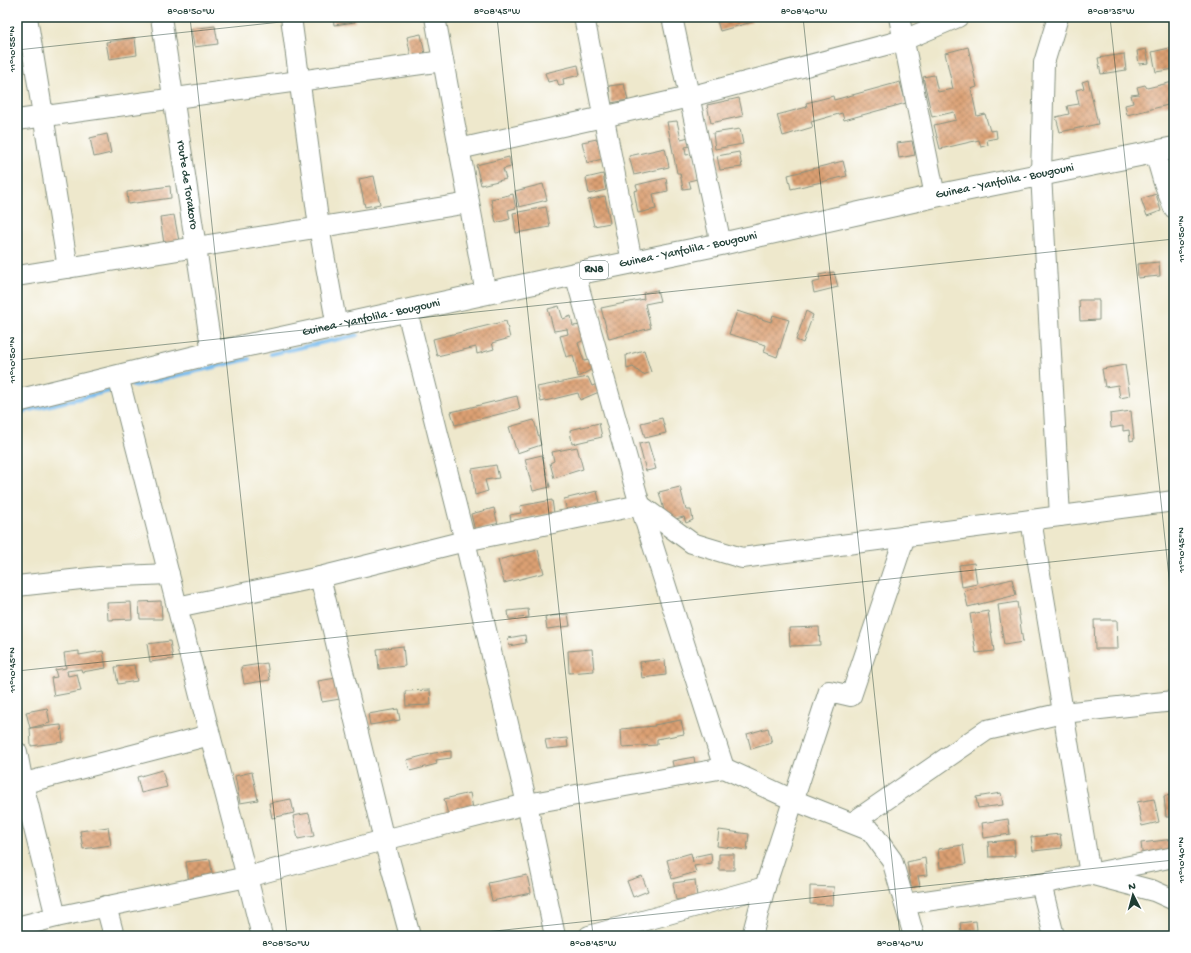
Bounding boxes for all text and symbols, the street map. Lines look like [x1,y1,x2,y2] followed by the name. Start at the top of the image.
[167,6,215,18] text: 8°08'50"W
[474,6,521,18] text: 8°08'45"W
[781,6,828,18] text: 8°08'40"W
[1088,6,1135,18] text: 8°08'35"W
[7,26,19,73] text: 11°10'55"N
[173,140,200,231] street label: route de Torakoro
[934,161,1076,203] street label: Guinea - Yanfolila - Bougouni
[1176,215,1188,263] text: 11°10'50"N
[618,229,759,272] street label: Guinea - Yanfolila - Bougouni
[580,261,608,279] road number: RN8
[301,296,442,340] street label: Guinea - Yanfolila - Bougouni
[7,336,19,384] text: 11°10'50"N
[1176,527,1188,574] text: 11°10'45"N
[7,647,19,694] text: 11°10'45"N
[1176,837,1188,884] text: 11°10'40"N
[1113,875,1153,915] north arrow
[1128,881,1136,893] text: N
[262,938,310,950] text: 8°08'50"W
[570,938,617,950] text: 8°08'45"W
[877,938,924,950] text: 8°08'40"W

